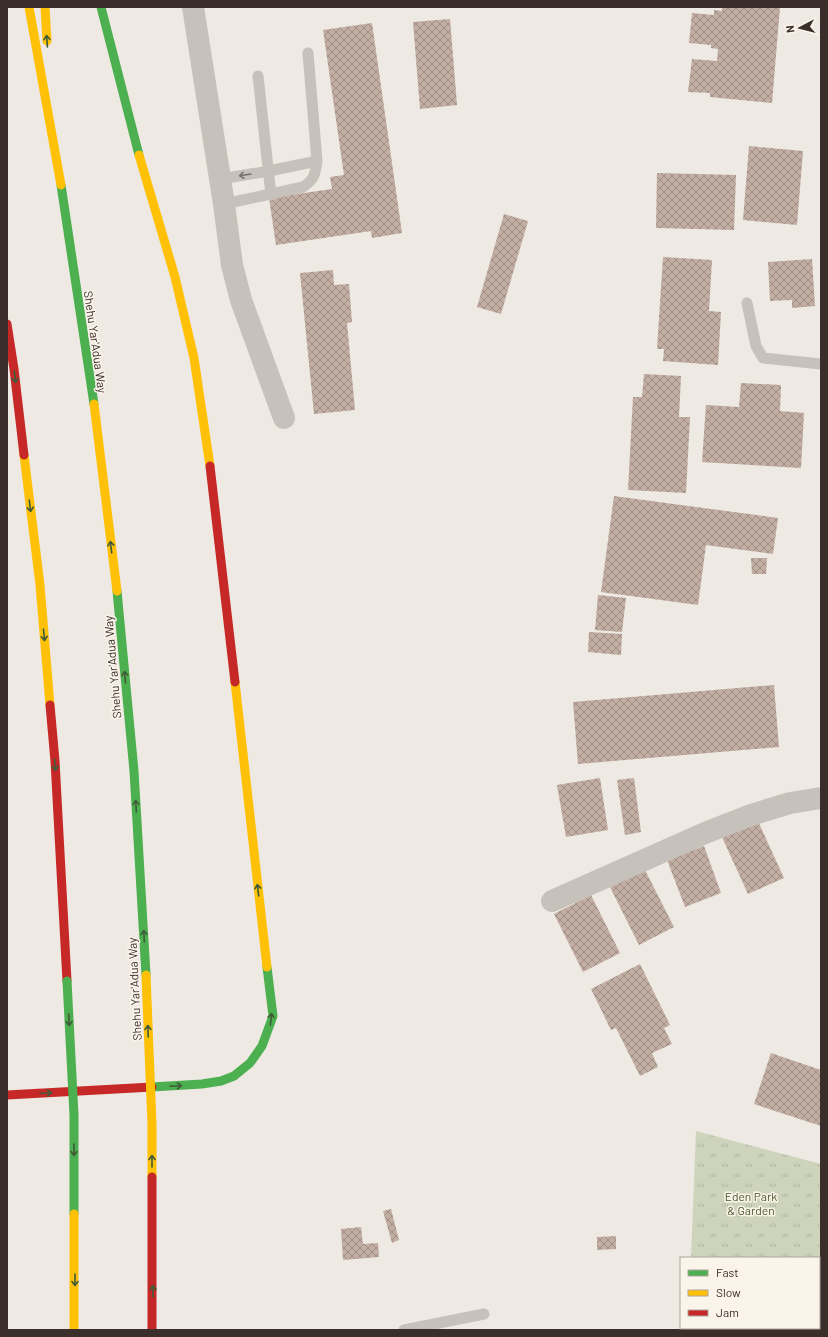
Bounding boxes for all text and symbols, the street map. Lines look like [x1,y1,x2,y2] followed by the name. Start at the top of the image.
[780,8,820,48] north arrow
[783,25,796,34] text: N
[44,35,51,48] one-way arrow
[239,171,252,179] one-way arrow
[82,290,110,395] street label: Shehu Yar'Adua Way
[11,370,19,383] one-way arrow
[26,499,34,512] one-way arrow
[107,541,115,554] one-way arrow
[100,614,123,719] street label: Shehu Yar'Adua Way
[40,628,48,641] one-way arrow
[121,671,128,684] one-way arrow
[52,758,59,771] one-way arrow
[132,800,139,813] one-way arrow
[254,884,262,897] one-way arrow
[140,930,147,943] one-way arrow
[124,937,144,1041] street label: Shehu Yar'Adua Way
[66,1013,73,1026] one-way arrow
[267,1013,275,1026] one-way arrow
[145,1025,152,1038] one-way arrow
[169,1082,182,1089] one-way arrow
[39,1089,52,1096] one-way arrow
[70,1143,78,1156] one-way arrow
[148,1155,156,1168] one-way arrow
[725,1189,777,1217] park label: Eden Park & Garden
[680,1257,820,1329] legend
[716,1265,739,1279] text: Fast
[71,1273,79,1286] one-way arrow
[149,1285,157,1298] one-way arrow
[716,1285,741,1299] text: Slow
[716,1305,739,1319] text: Jam

